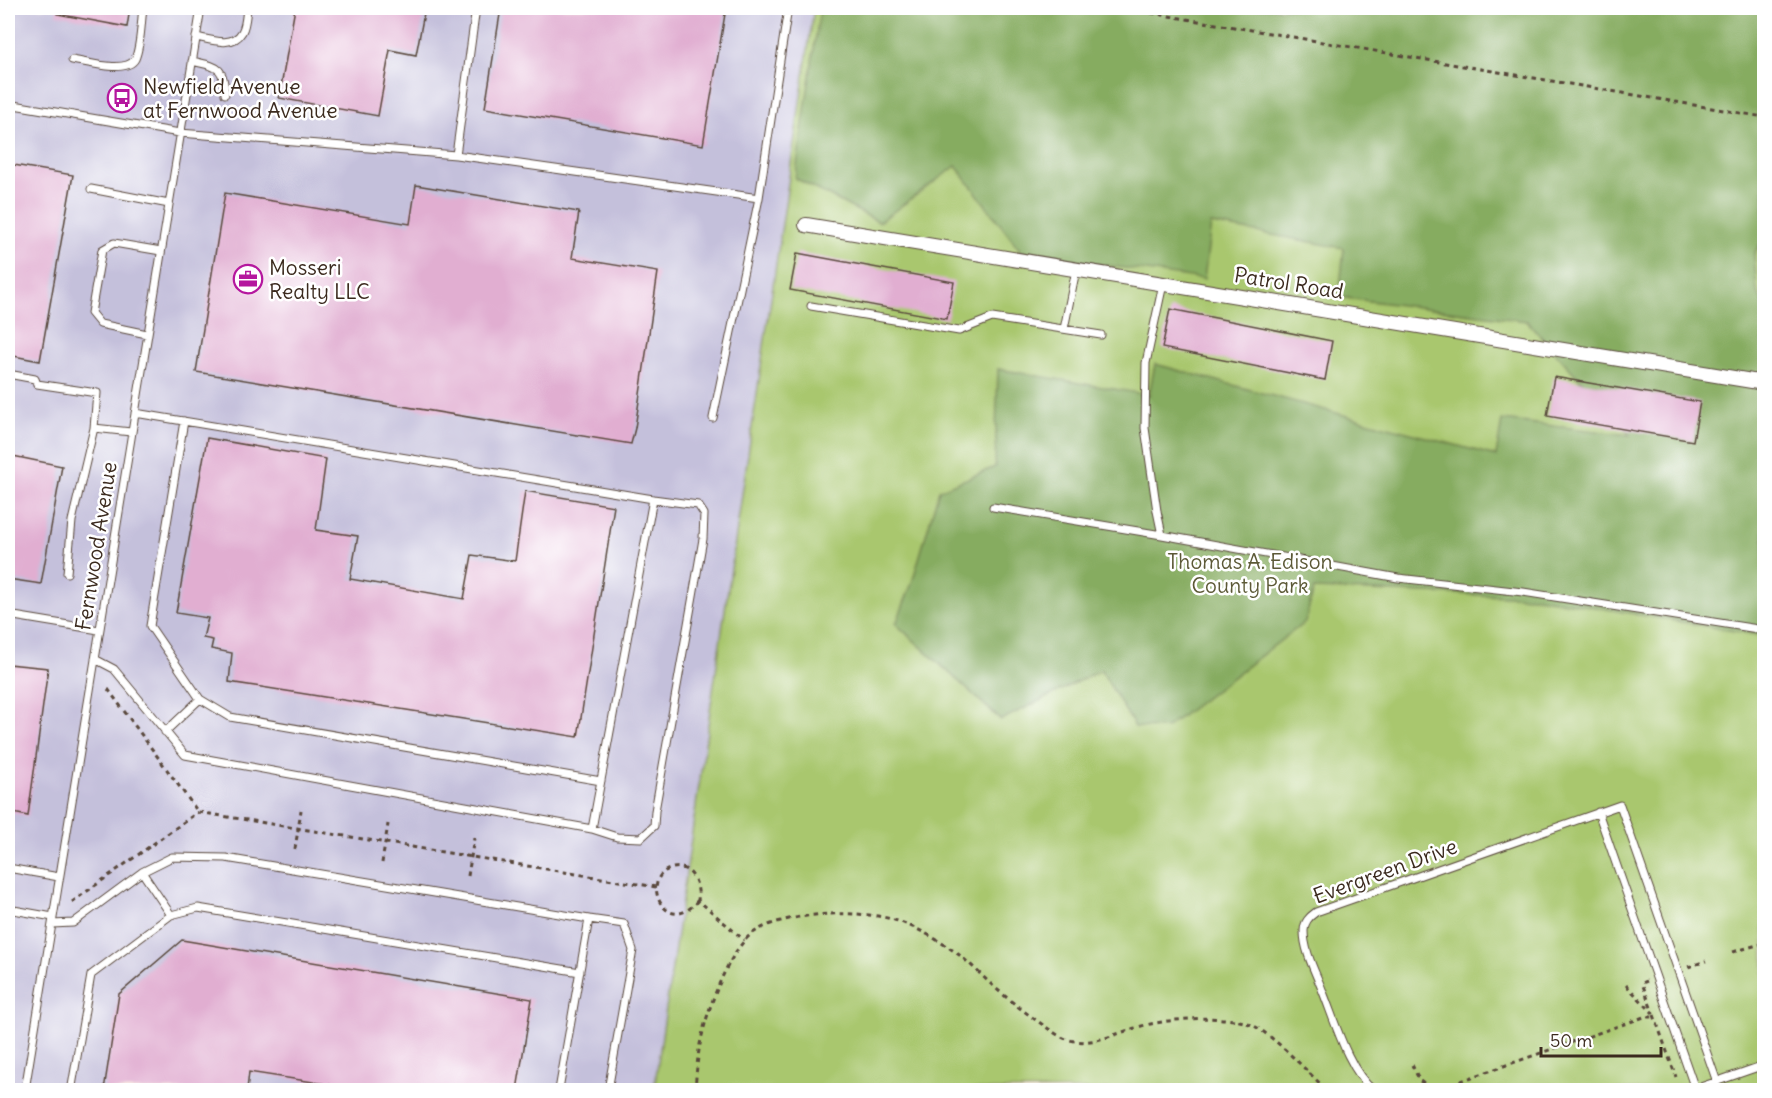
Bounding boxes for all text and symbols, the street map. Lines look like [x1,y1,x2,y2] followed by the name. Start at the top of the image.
[143,73,338,124] place label: Newfield Avenue at Fernwood Avenue
[106,82,138,114] bus stop icon: Newfield Avenue at Fernwood Avenue
[269,254,370,305] place label: Mosseri Realty LLC
[1232,261,1346,305] street label: Patrol Road
[232,263,264,295] office icon: Mosseri Realty LLC
[69,460,123,632] street label: Fernwood Avenue
[1167,548,1333,599] park label: Thomas A. Edison County Park
[1309,832,1461,910] street label: Evergreen Drive
[1541,1020,1661,1058] scale bar
[1550,1029,1592,1052] text: 50 m

